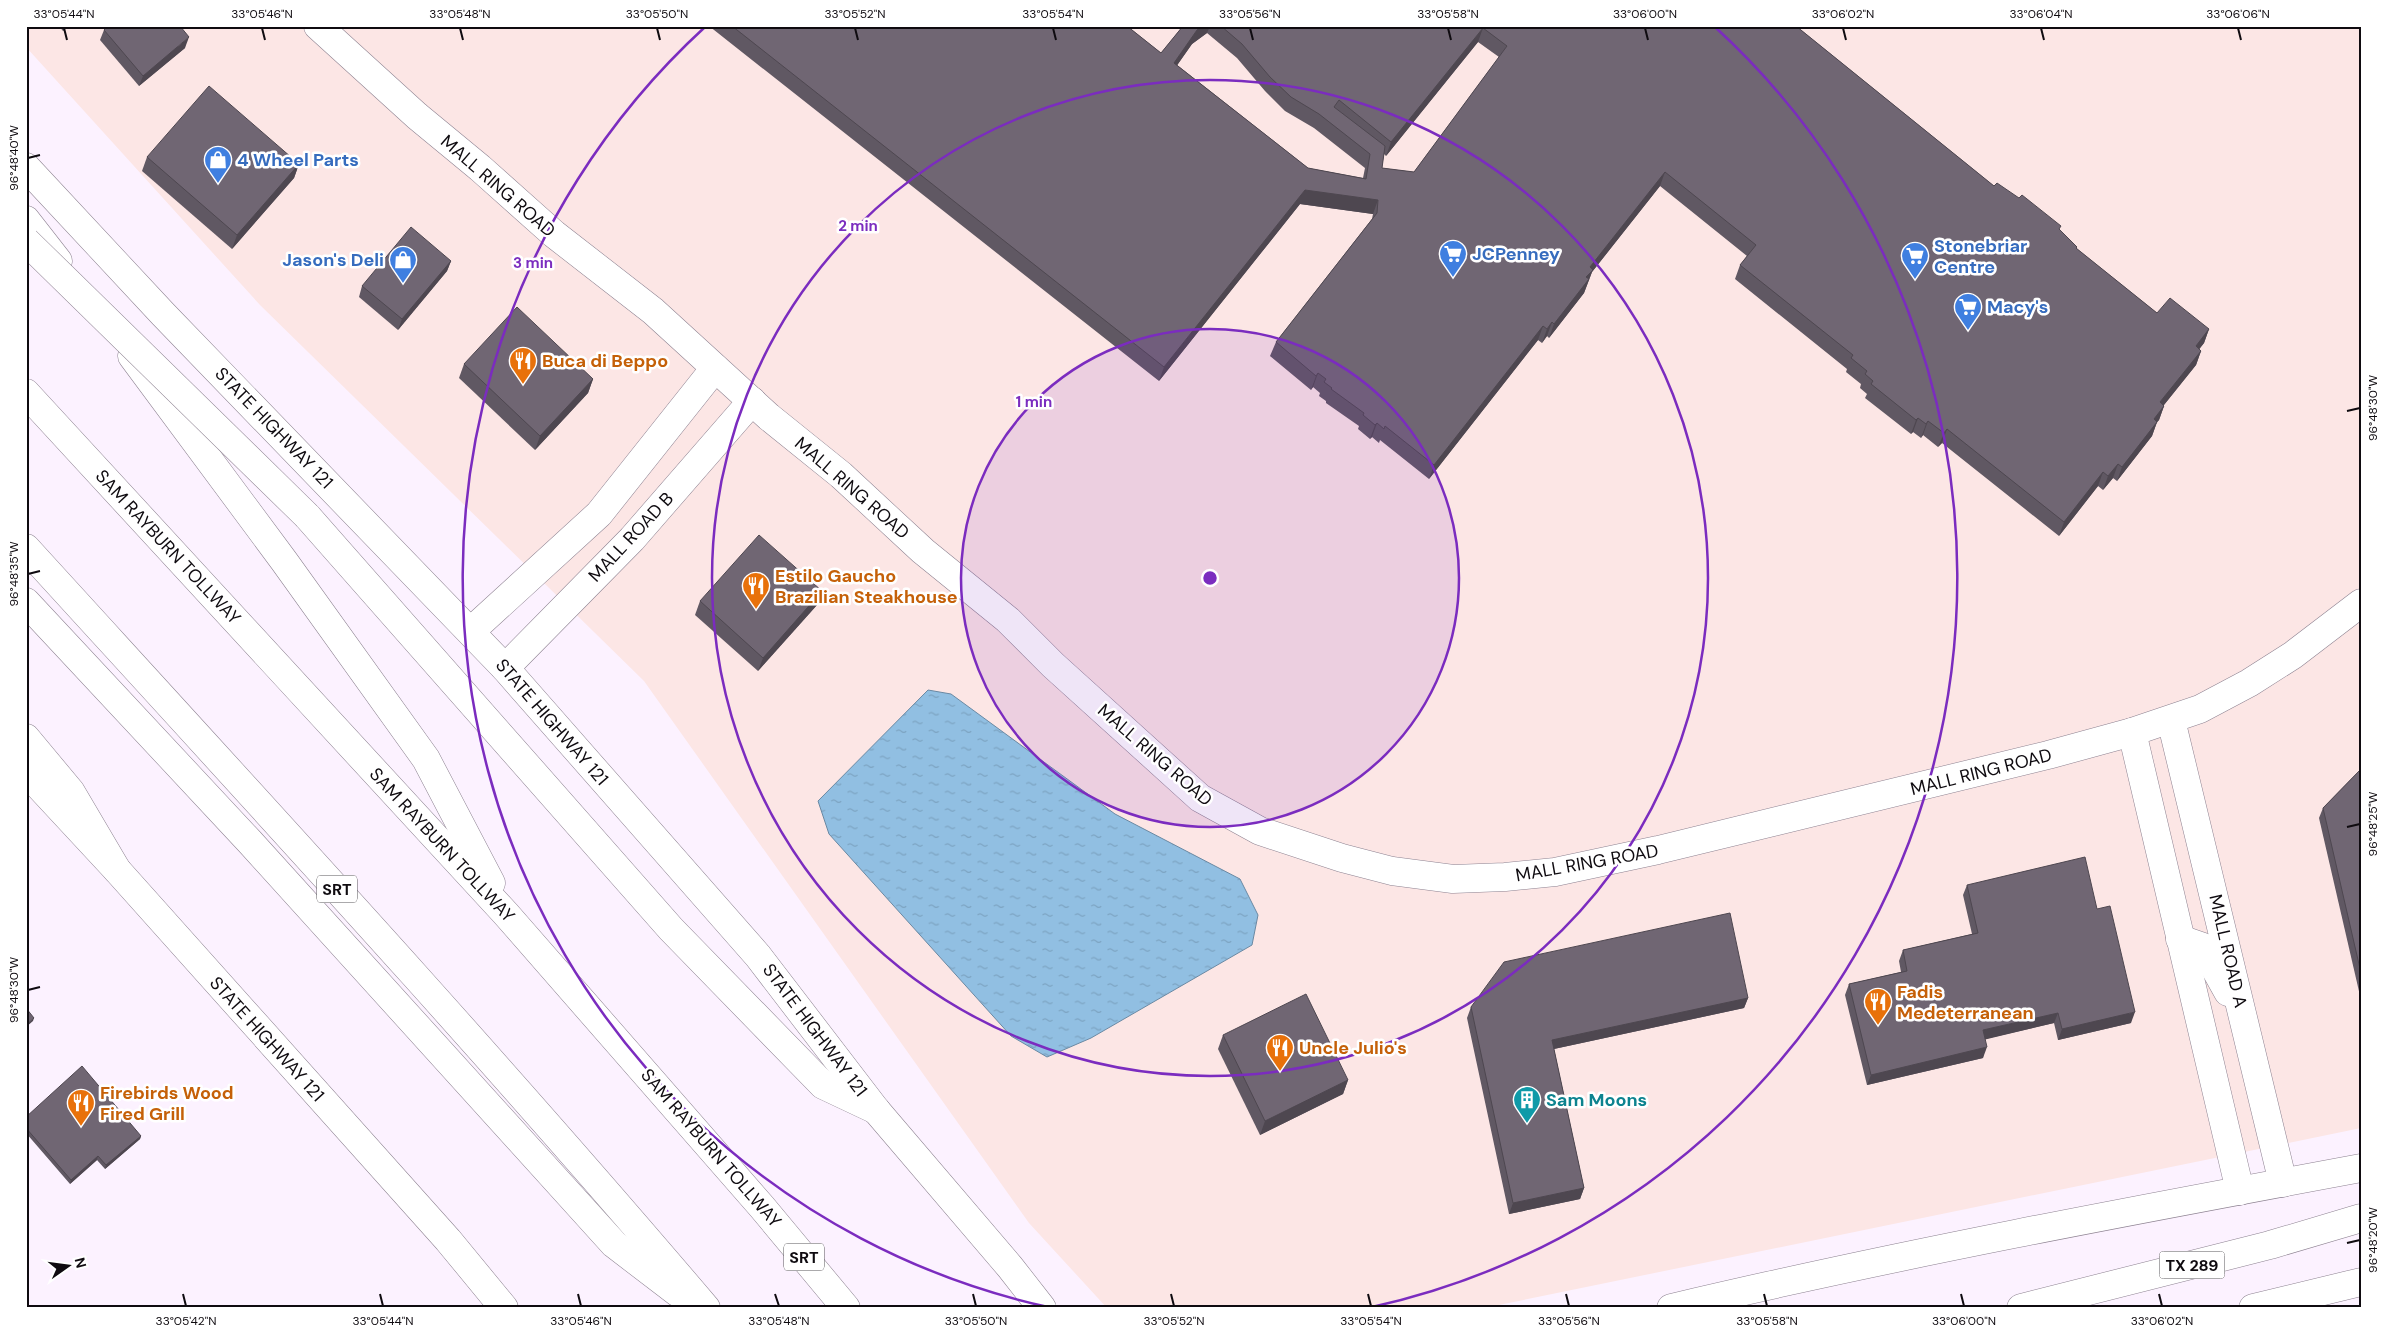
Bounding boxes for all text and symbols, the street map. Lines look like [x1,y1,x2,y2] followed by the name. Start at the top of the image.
[33,6,95,22] text: 33°05'44"N
[231,6,293,22] text: 33°05'46"N
[429,6,491,22] text: 33°05'48"N
[626,6,688,22] text: 33°05'50"N
[825,6,886,22] text: 33°05'52"N
[1022,6,1084,22] text: 33°05'54"N
[1219,6,1281,22] text: 33°05'56"N
[1417,6,1479,22] text: 33°05'58"N
[1613,6,1677,22] text: 33°06'00"N
[1812,6,1874,22] text: 33°06'02"N
[2009,6,2073,22] text: 33°06'04"N
[2206,6,2270,22] text: 33°06'06"N
[6,125,22,191] text: 96°48'40"W
[436,129,560,243] street label: MALL RING ROAD
[203,145,233,184] shop icon: 4 Wheel Parts
[237,148,359,172] place label: 4 Wheel Parts
[838,216,878,236] text: 2 min
[1934,234,2027,279] place label: Stonebriar Centre
[1438,239,1468,278] supermarket icon: JCPenney
[1900,241,1930,280] supermarket icon: Stonebriar Centre
[1472,242,1560,266] place label: JCPenney
[388,245,418,284] shop icon: Jason's Deli
[282,248,384,272] place label: Jason's Deli
[513,253,553,273] text: 3 min
[1953,292,1983,331] supermarket icon: Macy's
[1987,295,2048,319] place label: Macy's
[508,346,538,385] restaurant icon: Buca di Beppo
[542,349,668,373] place label: Buca di Beppo
[210,362,338,494] street label: STATE HIGHWAY 121
[2365,375,2381,441] text: 96°48'30"W
[1016,392,1052,412] text: 1 min
[790,431,914,545] street label: MALL RING ROAD
[90,465,246,630] street label: SAM RAYBURN TOLLWAY
[583,487,679,587] street label: MALL ROAD B
[6,541,22,607] text: 96°48'35"W
[775,564,958,609] place label: Estilo Gaucho Brazilian Steakhouse
[1201,569,1219,587] centre of rings
[741,571,771,610] restaurant icon: Estilo Gaucho Brazilian Steakhouse
[490,654,614,790] street label: STATE HIGHWAY 121
[1093,698,1217,812] street label: MALL RING ROAD
[1908,743,2054,801] street label: MALL RING ROAD
[364,763,520,928] street label: SAM RAYBURN TOLLWAY
[2365,791,2381,856] text: 96°48'25"W
[1514,839,1660,887] street label: MALL RING ROAD
[317,876,357,902] road number: SRT
[2203,892,2253,1010] street label: MALL ROAD A
[6,957,22,1023] text: 96°48'30"W
[757,959,873,1101] street label: STATE HIGHWAY 121
[204,971,330,1107] street label: STATE HIGHWAY 121
[1897,980,2034,1025] place label: Fadis Medeterranean
[1863,987,1893,1026] restaurant icon: Fadis Medeterranean
[1265,1033,1295,1072] restaurant icon: Uncle Julio's
[1299,1036,1407,1060] place label: Uncle Julio's
[635,1064,787,1233] street label: SAM RAYBURN TOLLWAY
[100,1081,234,1126] place label: Firebirds Wood Fired Grill
[1512,1085,1542,1124] building icon: Sam Moons
[66,1088,96,1127] restaurant icon: Firebirds Wood Fired Grill
[1546,1088,1647,1112] place label: Sam Moons
[2365,1207,2381,1273] text: 96°48'20"W
[42,1242,92,1292] north arrow
[784,1244,824,1270] road number: SRT
[2160,1252,2224,1278] road number: TX 289
[71,1256,91,1270] text: N
[156,1313,216,1329] text: 33°05'42"N
[352,1313,414,1329] text: 33°05'44"N
[550,1313,612,1329] text: 33°05'46"N
[748,1313,810,1329] text: 33°05'48"N
[945,1313,1007,1329] text: 33°05'50"N
[1144,1313,1205,1329] text: 33°05'52"N
[1340,1313,1402,1329] text: 33°05'54"N
[1538,1313,1600,1329] text: 33°05'56"N
[1736,1313,1798,1329] text: 33°05'58"N
[1932,1313,1996,1329] text: 33°06'00"N
[2131,1313,2193,1329] text: 33°06'02"N

